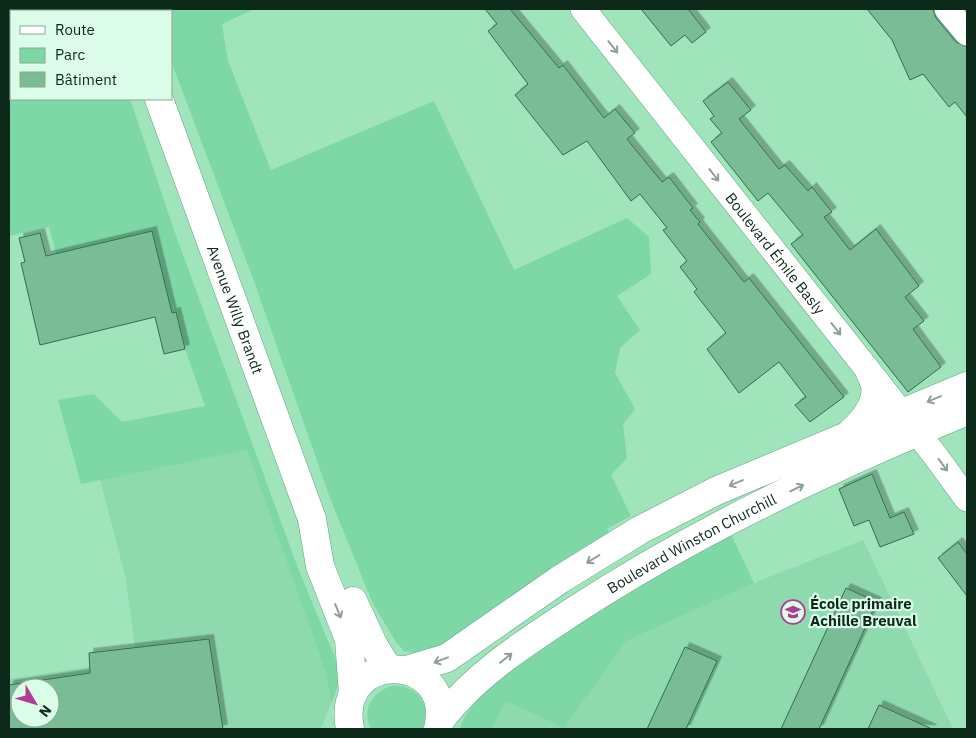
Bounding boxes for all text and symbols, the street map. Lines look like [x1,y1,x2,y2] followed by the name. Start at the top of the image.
[10,10,172,100] legend
[55,20,95,39] text: Route
[608,40,618,54] one-way arrow
[55,45,85,64] text: Parc
[55,70,117,89] text: Bâtiment
[708,168,719,181] one-way arrow
[722,188,830,318] street label: Boulevard Émile Basly
[204,243,268,376] street label: Avenue Willy Brandt
[831,323,842,336] one-way arrow
[927,395,942,404] one-way arrow
[937,458,948,471] one-way arrow
[729,478,744,488] one-way arrow
[789,482,804,492] one-way arrow
[603,489,779,597] street label: Boulevard Winston Churchill
[586,555,600,565] one-way arrow
[810,594,917,630] place label: École primaire Achille Breuval
[780,599,806,625] school or university icon: École primaire Achille Breuval
[334,603,344,618] one-way arrow
[499,652,512,663] one-way arrow
[434,655,449,665] one-way arrow
[10,678,60,728] north arrow
[35,701,55,721] text: N

